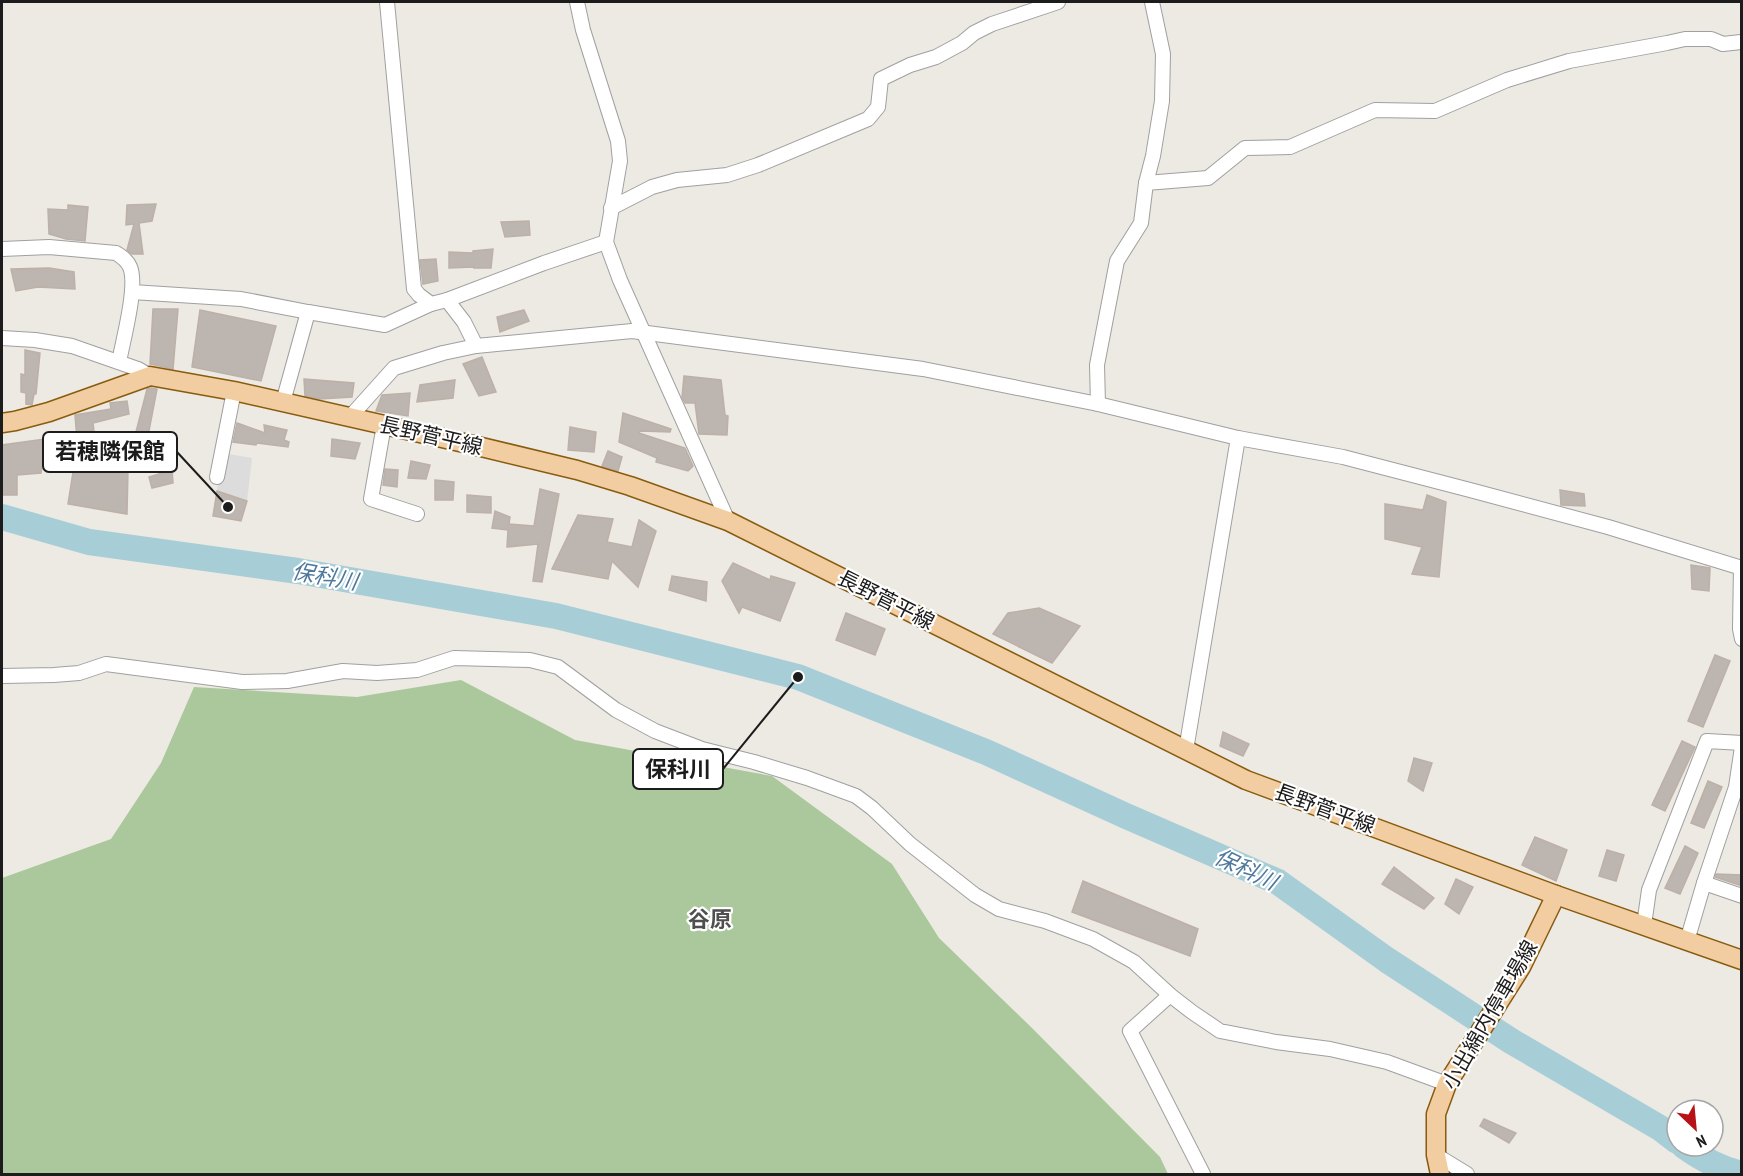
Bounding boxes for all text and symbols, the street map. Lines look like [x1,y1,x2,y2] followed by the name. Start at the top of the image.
[377,411,485,460] street label: 長野菅平線
[43,432,177,472] callout: 若穂隣保館
[55,437,165,465] text: 若穂隣保館
[290,556,362,596] water label: 保科川
[833,564,939,635] street label: 長野菅平線
[633,749,723,789] callout: 保科川
[645,755,711,783] text: 保科川
[1271,778,1379,839] street label: 長野菅平線
[1210,842,1284,896] water label: 保科川
[688,905,732,933] district label: 谷原
[1436,935,1543,1094] street label: 小出綿内停車場線
[1665,1098,1725,1158] north arrow
[1693,1131,1710,1152] text: N

